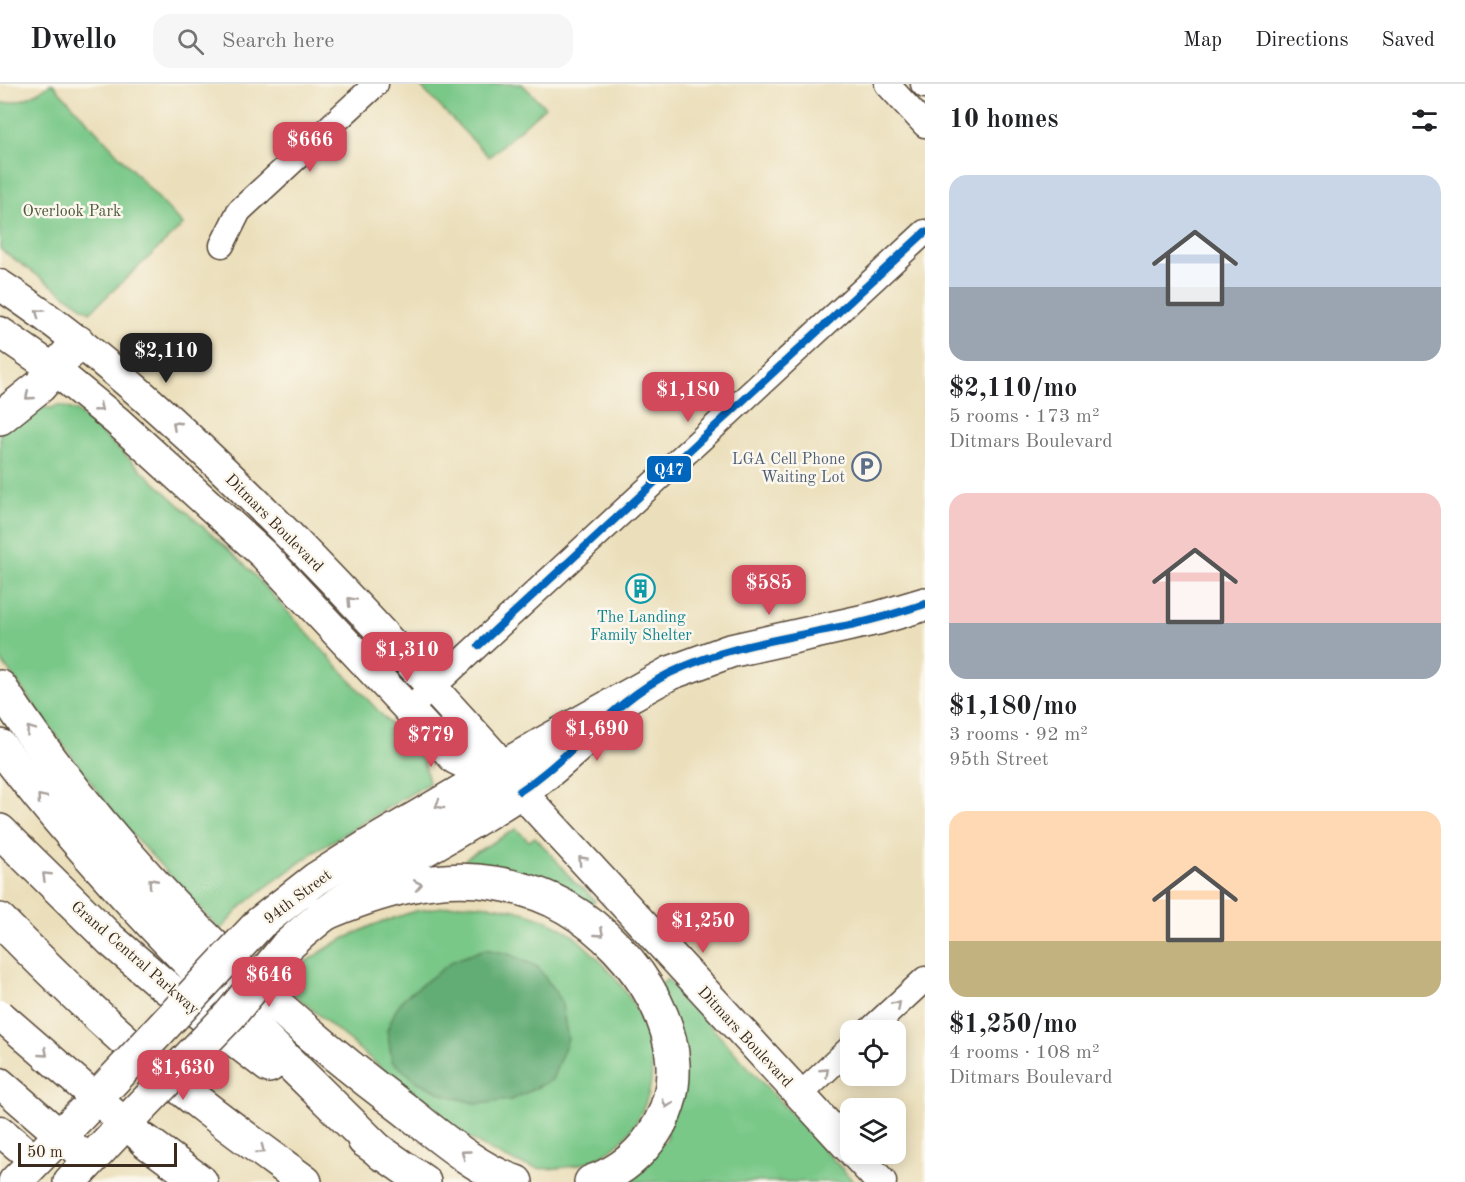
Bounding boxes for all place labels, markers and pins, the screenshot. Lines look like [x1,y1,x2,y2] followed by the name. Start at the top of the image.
[274,122,346,173] pin: $666
[117,333,215,384] pin: $2,110
[639,372,737,423] pin: $1,180
[850,451,882,483] parking icon: LGA Cell Phone Waiting Lot
[732,452,845,486] place label: LGA Cell Phone Waiting Lot
[733,565,805,616] pin: $585
[625,572,657,604] building icon: The Landing Family Shelter
[590,610,692,644] place label: The Landing Family Shelter
[358,632,456,683] pin: $1,310
[548,711,646,762] pin: $1,690
[395,717,467,768] pin: $779
[654,903,752,954] pin: $1,250
[233,957,305,1008] pin: $646
[134,1050,232,1101] pin: $1,630

